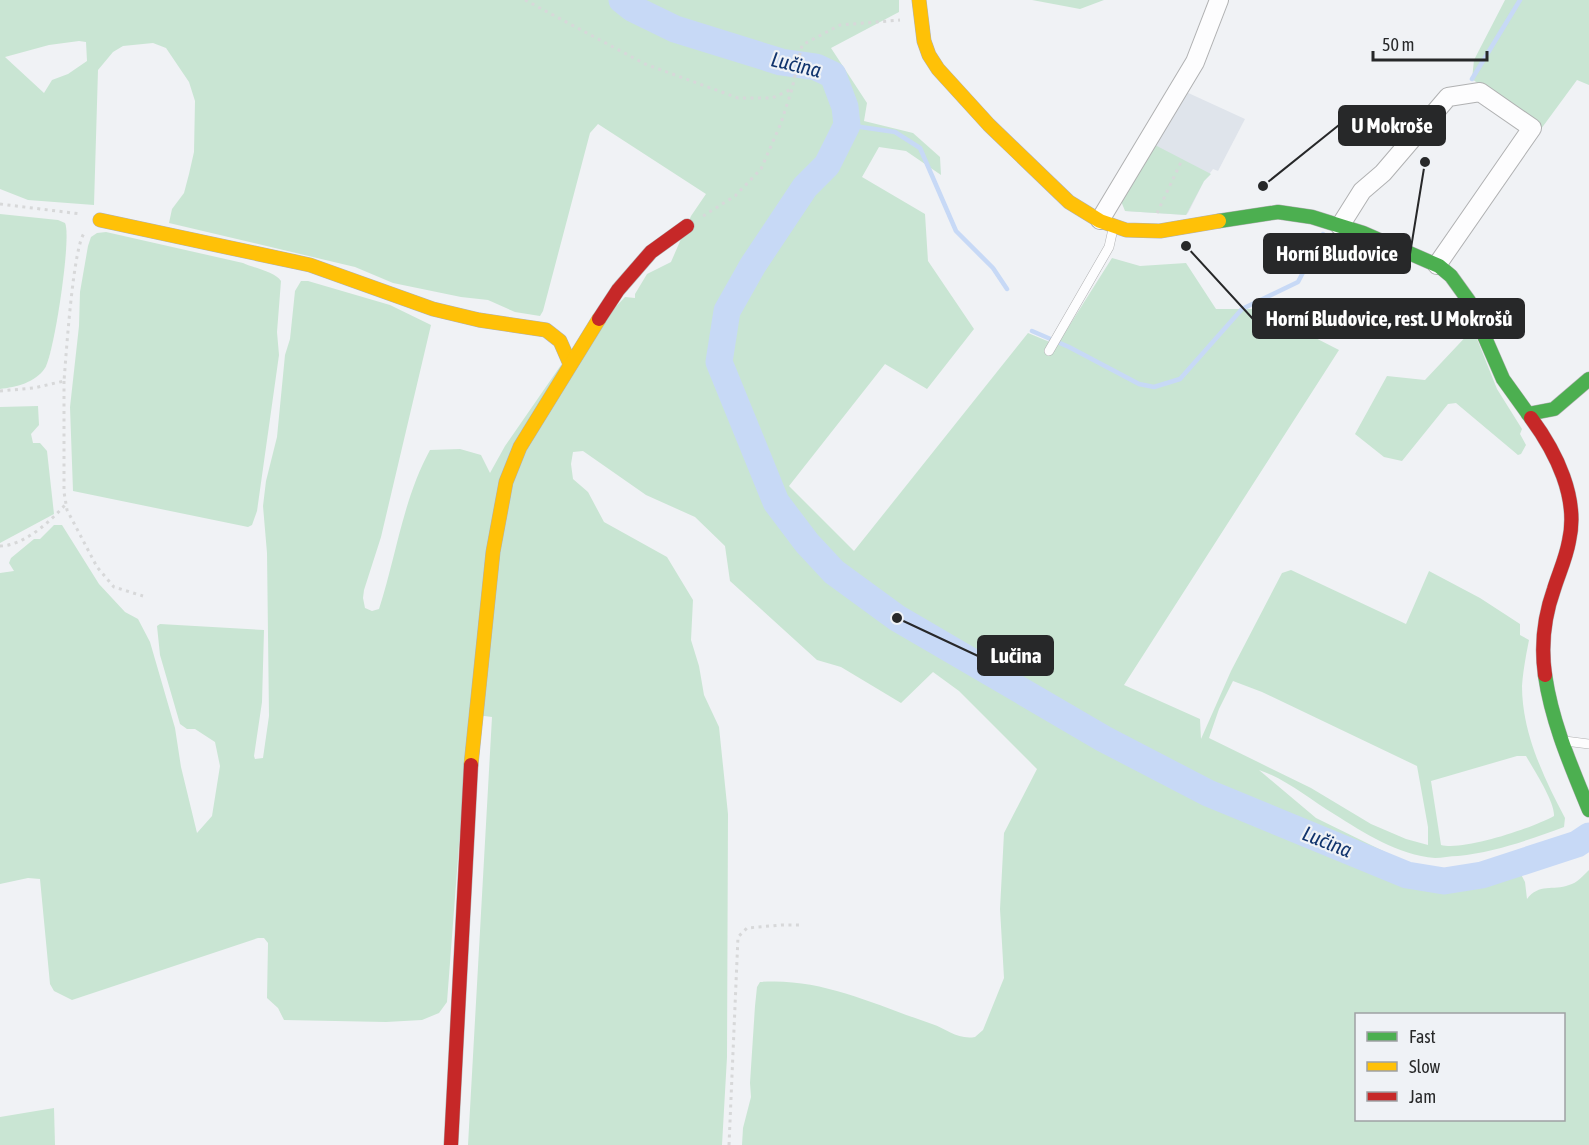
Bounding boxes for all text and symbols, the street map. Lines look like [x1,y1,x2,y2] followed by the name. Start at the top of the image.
[1373,24,1487,62] scale bar
[1382,34,1414,55] text: 50 m
[769,46,824,82] water label: Lučina
[1339,106,1445,145] callout: U Mokroše
[1351,113,1433,137] text: U Mokroše
[1264,234,1410,273] callout: Horní Bludovice
[1276,241,1398,265] text: Horní Bludovice
[1253,299,1524,338] callout: Horní Bludovice, rest. U Mokrošů
[1266,306,1512,330] text: Horní Bludovice, rest. U Mokrošů
[978,636,1053,675] callout: Lučina
[991,643,1042,667] text: Lučina
[1299,820,1356,862] water label: Lučina
[1355,1013,1565,1121] legend
[1409,1026,1436,1047] text: Fast
[1409,1056,1440,1077] text: Slow
[1409,1086,1436,1107] text: Jam

